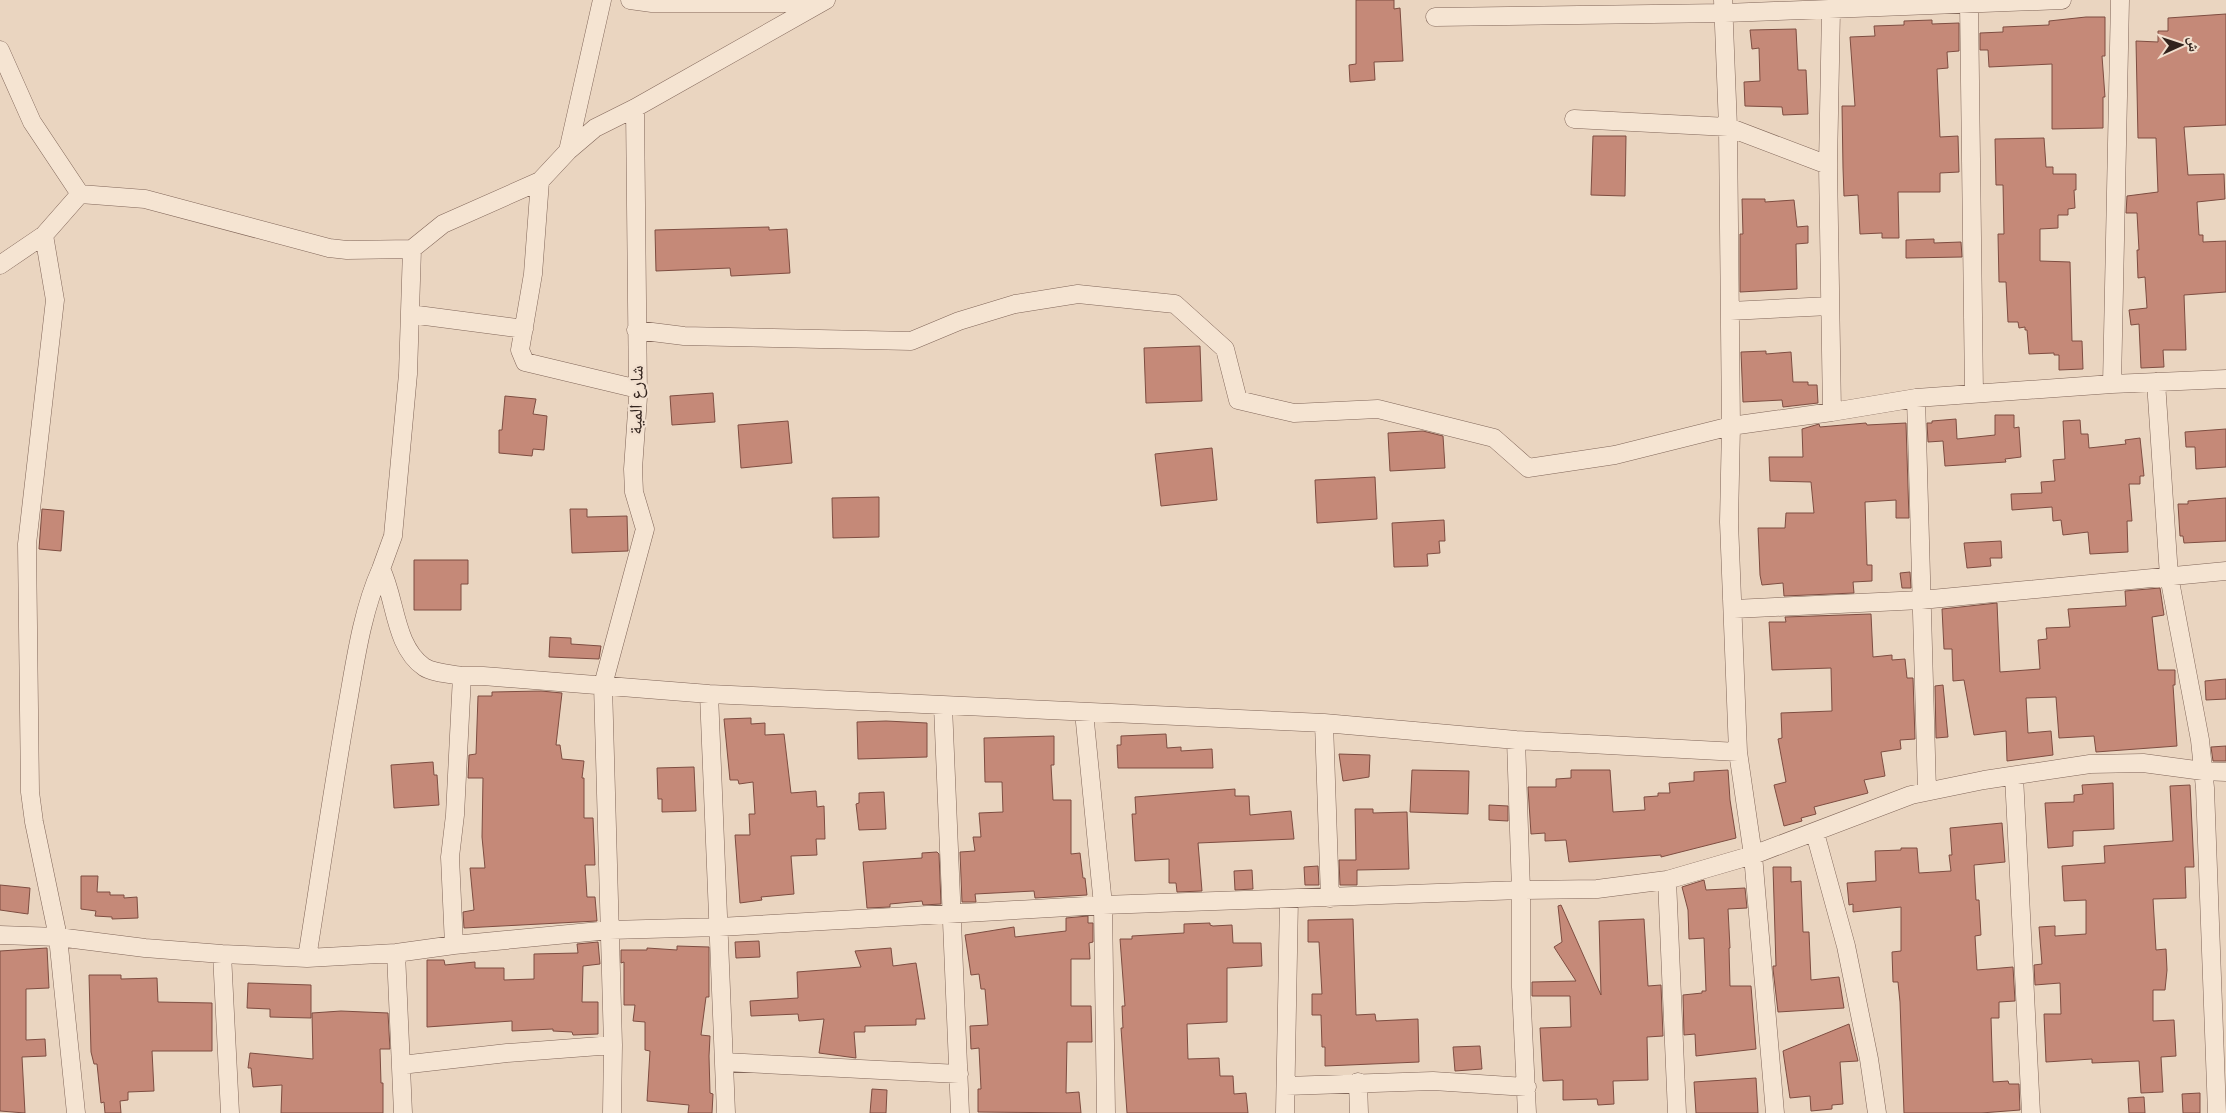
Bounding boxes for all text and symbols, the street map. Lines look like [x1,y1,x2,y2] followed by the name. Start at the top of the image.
[2156,20,2206,70] north arrow
[2185,36,2203,52] text: ش
[624,365,648,435] street label: شارع المية

